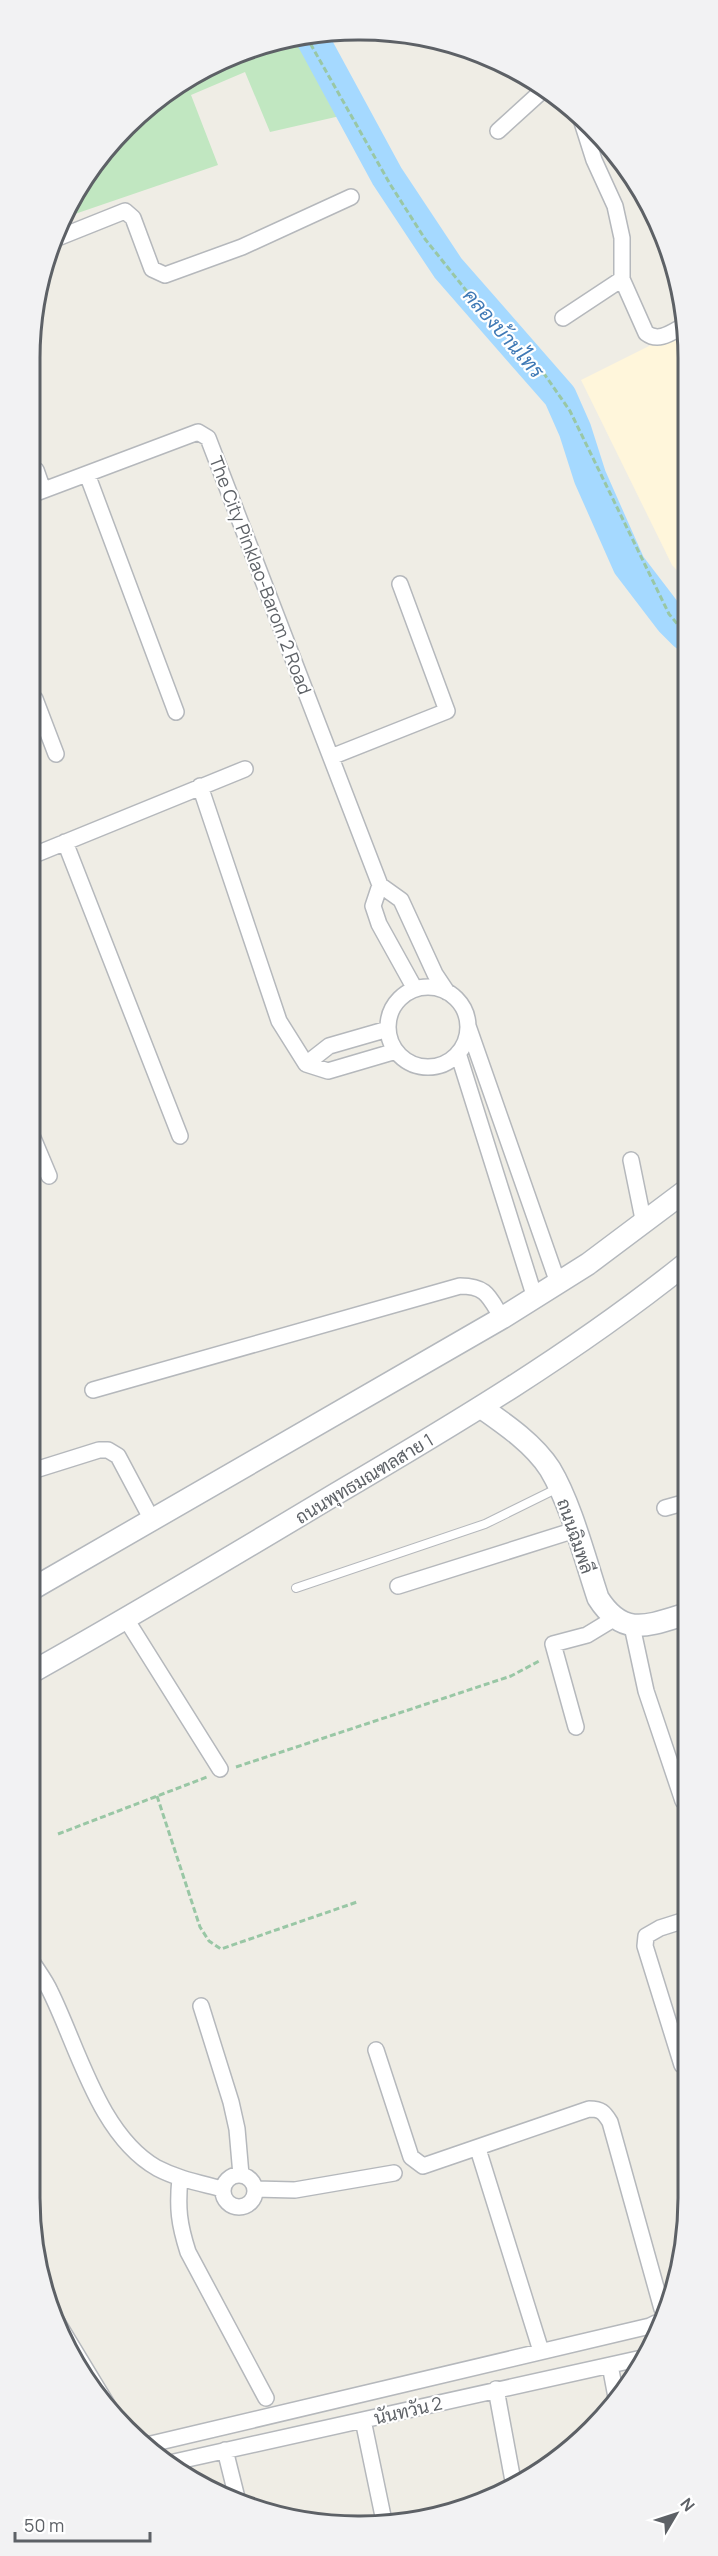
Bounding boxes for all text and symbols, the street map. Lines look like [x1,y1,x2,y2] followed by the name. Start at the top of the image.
[458,282,551,385] water label: คลองบ้านไทร
[204,453,318,697] street label: The City Pinklao-Barom 2 Road
[290,1427,438,1530] street label: ถนนพุทธมณฑลสาย 1
[552,1495,600,1577] street label: ถนนฉิมพลี
[372,2391,444,2429] street label: นันทวัน 2
[646,2484,706,2544] north arrow
[675,2493,700,2516] text: N
[15,2505,150,2543] scale bar
[24,2513,64,2537] text: 50 m

